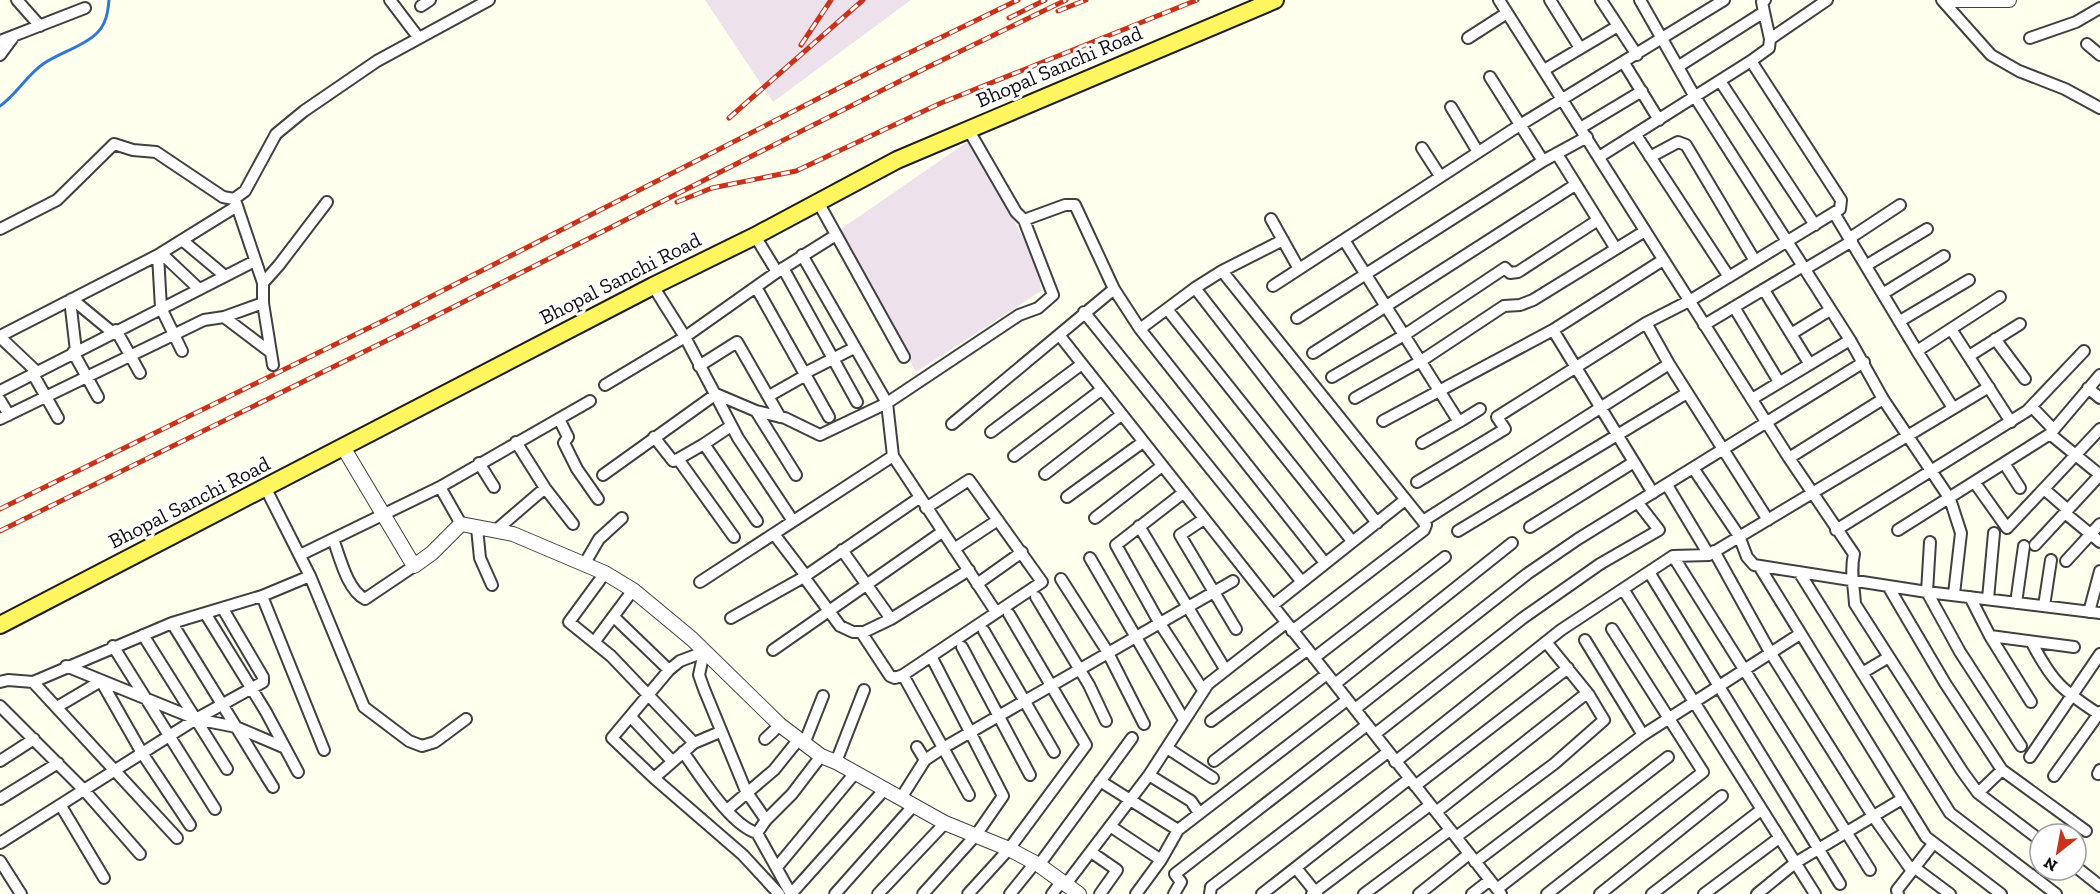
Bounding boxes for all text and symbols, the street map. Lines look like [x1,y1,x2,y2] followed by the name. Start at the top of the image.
[972,20,1146,112] street label: Bhopal Sanchi Road
[535,226,705,329] street label: Bhopal Sanchi Road
[104,450,274,553] street label: Bhopal Sanchi Road
[2028,822,2088,882] north arrow
[2040,853,2061,876] text: N

